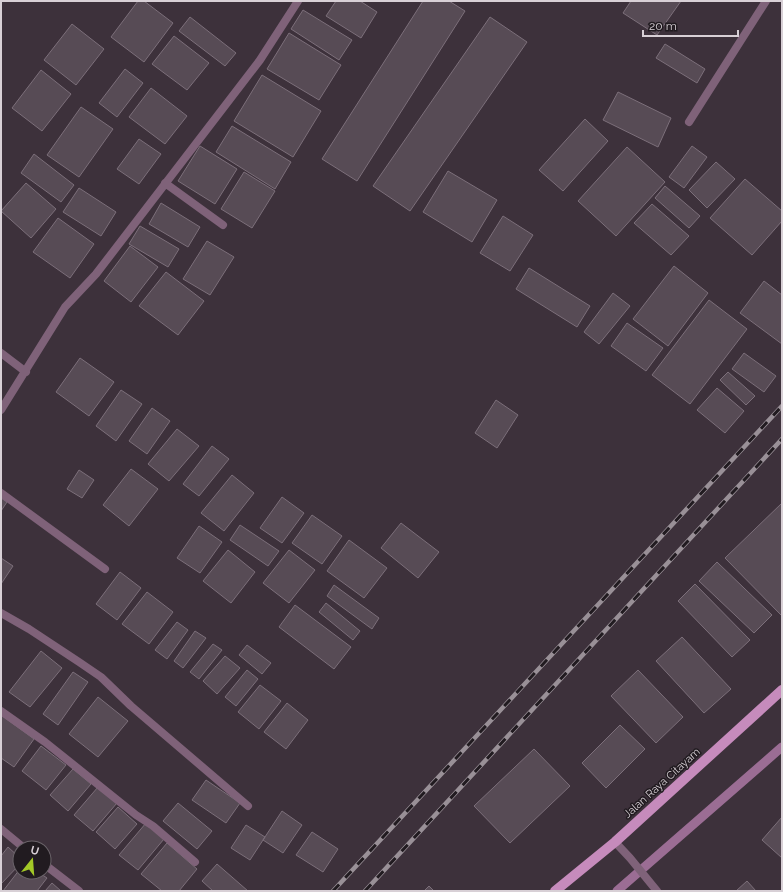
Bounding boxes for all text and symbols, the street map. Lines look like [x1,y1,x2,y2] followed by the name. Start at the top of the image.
[643,12,738,38] scale bar
[649,19,677,33] text: 20 m
[621,745,703,821] street label: Jalan Raya Citayam
[12,840,52,880] north arrow
[29,843,41,858] text: U

